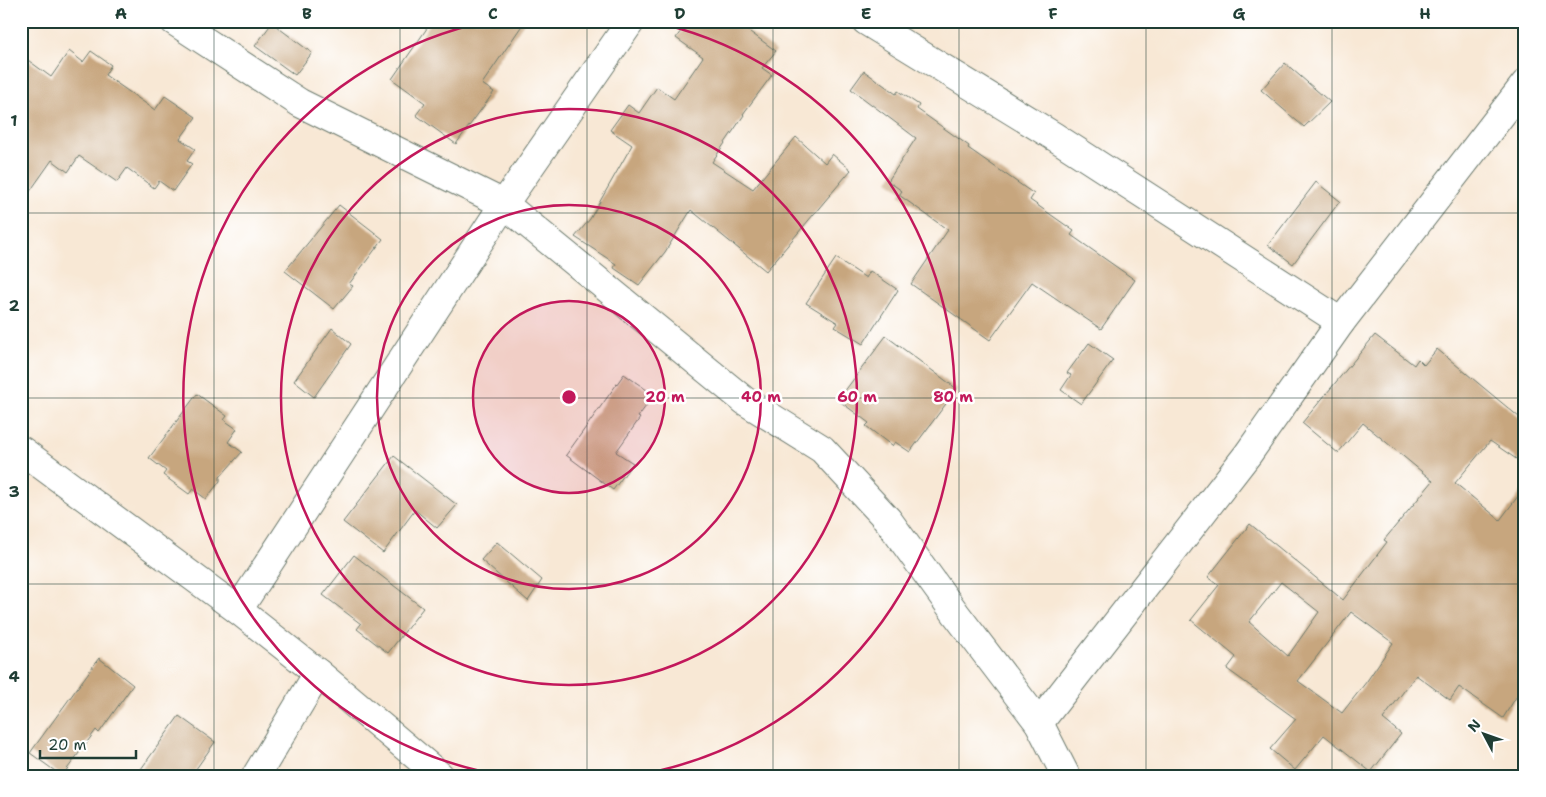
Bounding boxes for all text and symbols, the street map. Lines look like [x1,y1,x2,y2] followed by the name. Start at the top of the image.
[115,3,127,24] text: A
[302,3,312,24] text: B
[488,3,498,24] text: C
[674,3,686,24] text: D
[861,3,871,24] text: E
[1048,3,1058,24] text: F
[1233,3,1246,24] text: G
[1419,3,1431,24] text: H
[10,110,18,131] text: 1
[8,295,20,316] text: 2
[645,387,685,407] text: 20 m
[741,387,781,407] text: 40 m
[837,387,877,407] text: 60 m
[933,387,973,407] text: 80 m
[560,388,578,406] centre of rings
[8,481,20,502] text: 3
[8,666,20,687] text: 4
[1458,710,1508,760] north arrow
[1464,715,1485,736] text: N
[40,727,136,759] scale bar
[48,735,87,755] text: 20 m

